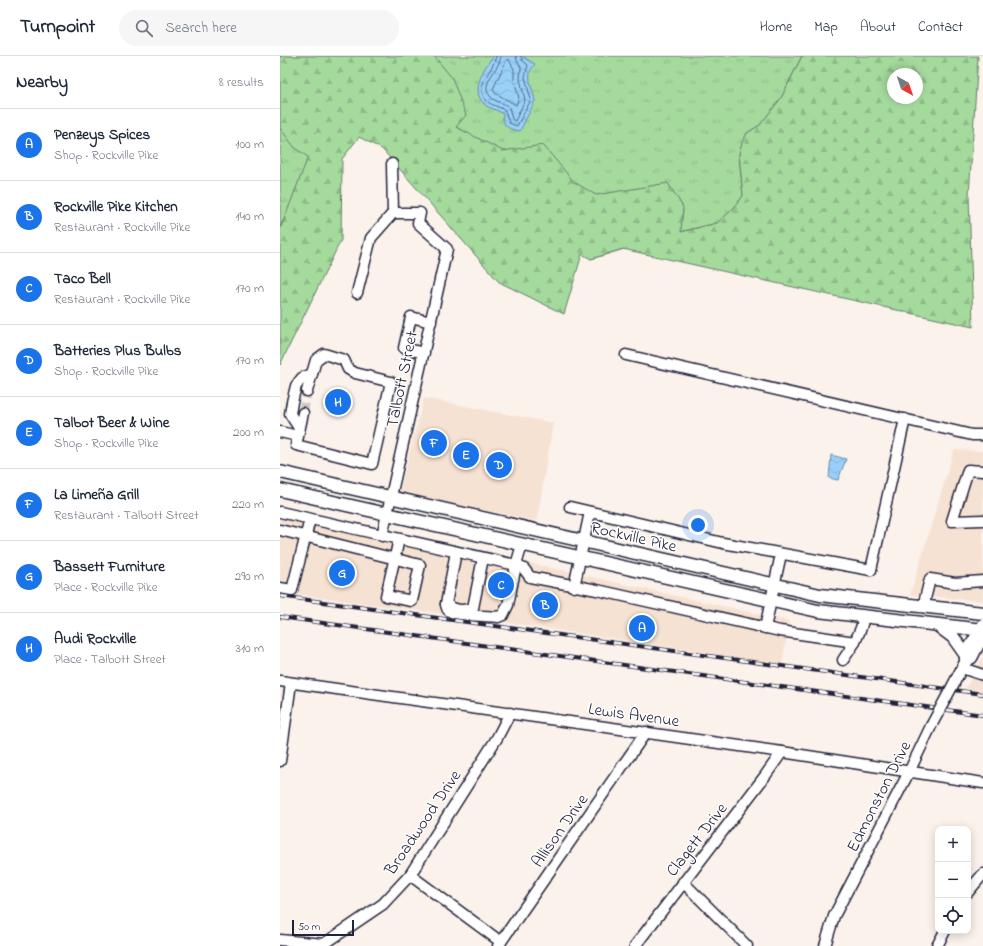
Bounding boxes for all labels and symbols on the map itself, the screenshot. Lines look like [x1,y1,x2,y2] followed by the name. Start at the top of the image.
[887,68,923,104] north arrow
[380,328,425,430] street label: Talbott Street
[325,387,351,417] pin: H
[421,428,447,458] pin: F
[453,440,479,470] pin: E
[486,450,512,480] pin: D
[588,515,679,560] street label: Rockville Pike
[688,515,708,535] your location
[329,558,355,588] pin: G
[488,570,514,600] pin: C
[532,590,558,620] pin: B
[629,613,655,643] pin: A
[587,697,681,734] street label: Lewis Avenue
[841,736,918,857] street label: Edmonston Drive
[378,765,468,881] street label: Broadwood Drive
[526,789,595,873] street label: Allison Drive
[660,797,736,883] street label: Clagett Drive
[292,918,354,937] scale bar

